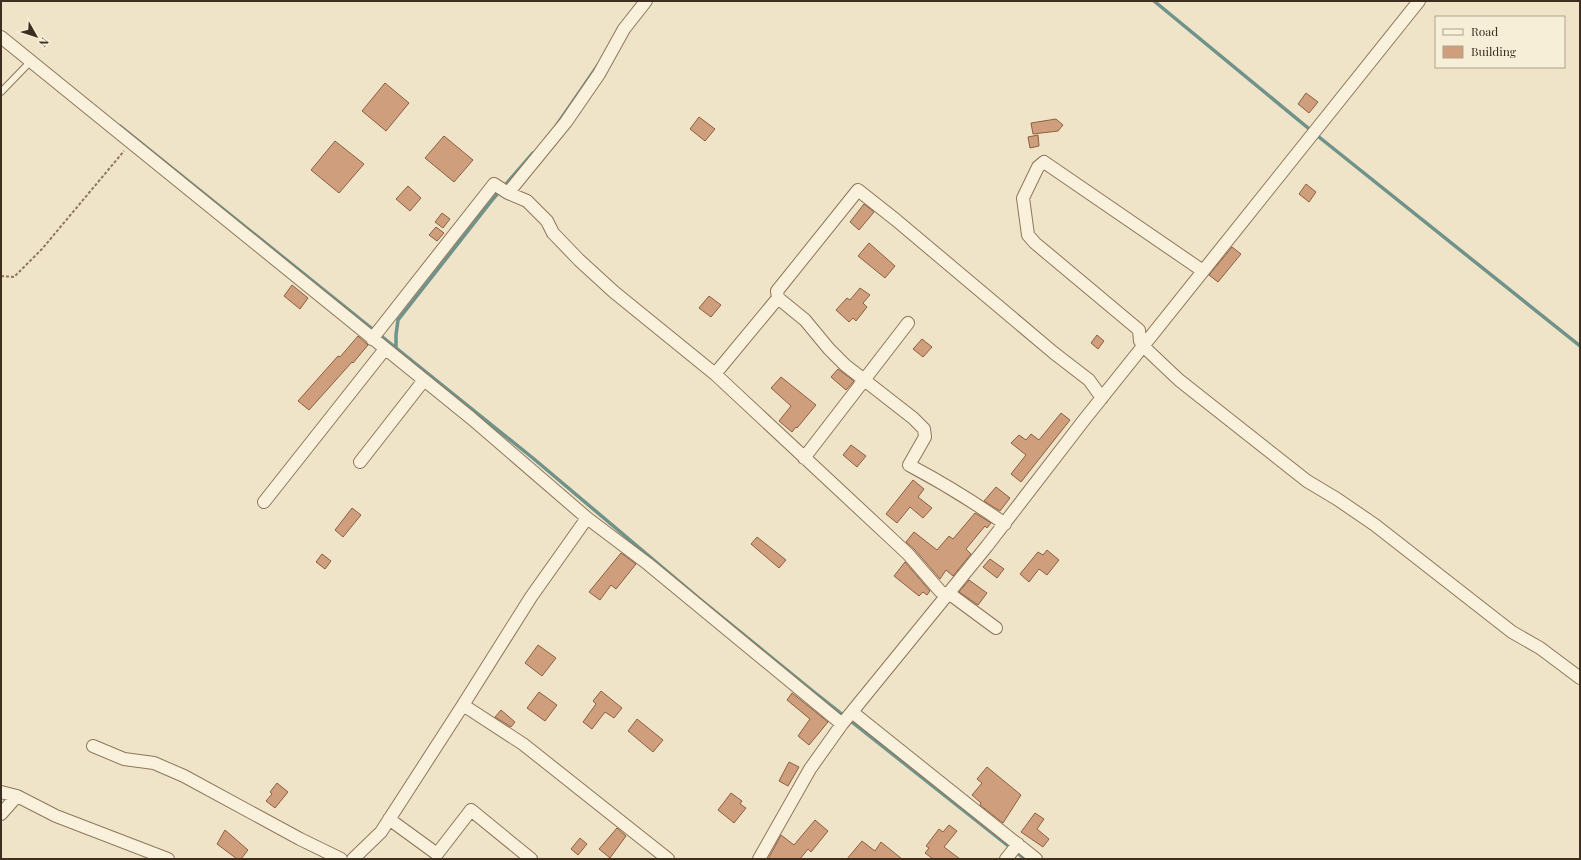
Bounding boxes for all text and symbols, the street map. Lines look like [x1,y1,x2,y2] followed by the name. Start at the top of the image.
[16,16,56,56] north arrow
[1435,16,1565,68] legend
[1471,23,1498,39] text: Road
[36,35,52,50] text: N
[1471,43,1517,59] text: Building

